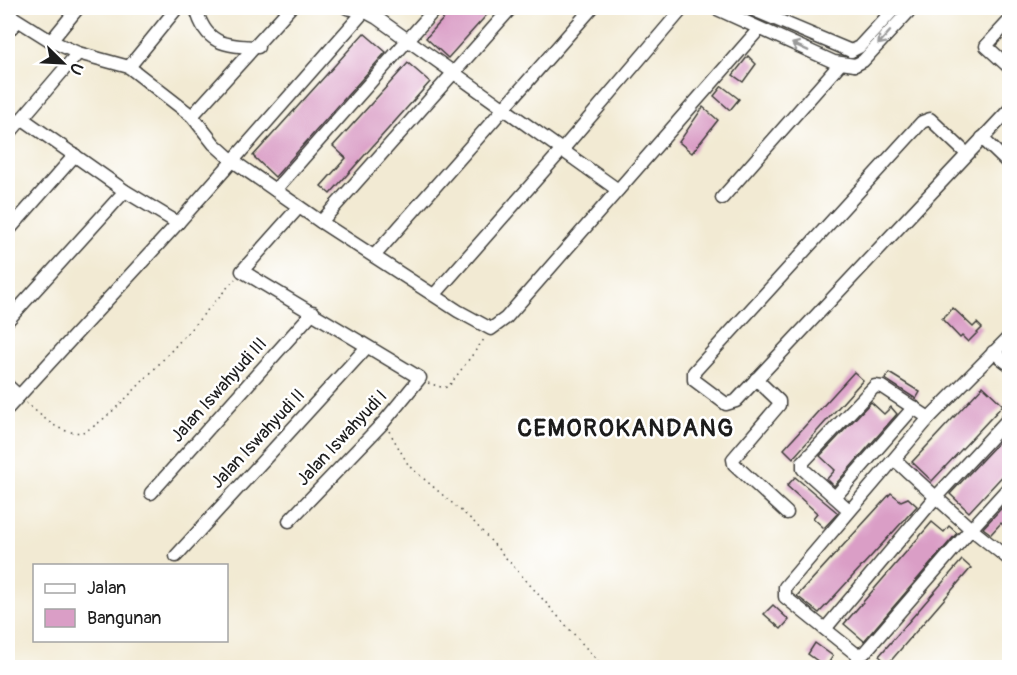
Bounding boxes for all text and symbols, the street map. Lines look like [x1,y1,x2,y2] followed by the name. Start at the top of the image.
[877,30,891,45] one-way arrow
[33,33,93,93] north arrow
[791,41,809,52] one-way arrow
[64,60,87,78] text: U
[166,333,272,447] street label: Jalan Iswahyudi III
[206,385,310,493] street label: Jalan Iswahyudi II
[292,385,392,491] street label: Jalan Iswahyudi I
[517,414,735,443] district label: CEMOROKANDANG
[33,564,228,642] legend
[87,577,126,600] text: Jalan
[87,607,162,630] text: Bangunan

